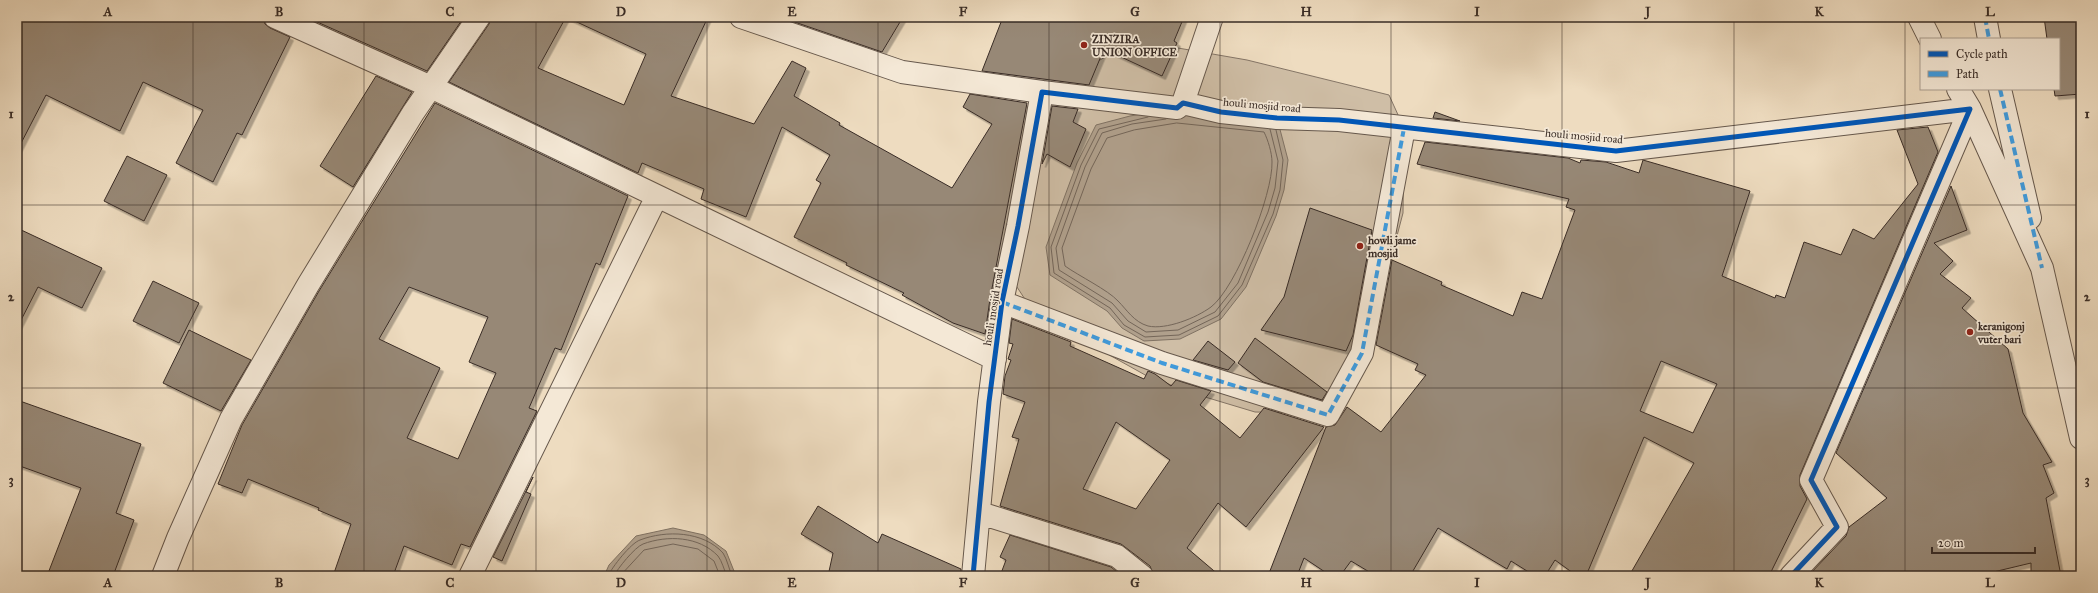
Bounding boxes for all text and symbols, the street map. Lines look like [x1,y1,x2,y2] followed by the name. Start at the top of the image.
[103,4,113,20] text: A
[275,4,284,20] text: B
[446,4,455,20] text: C
[616,4,626,20] text: D
[787,4,797,20] text: E
[959,4,968,20] text: F
[1130,4,1140,20] text: G
[1300,4,1312,20] text: H
[1474,4,1480,20] text: I
[1643,4,1651,20] text: J
[1814,4,1824,20] text: K
[1985,4,1995,20] text: L
[1092,33,1177,59] place label: ZINZIRA UNION OFFICE
[1920,38,2060,90] legend
[1079,40,1089,50] marker: ZINZIRA UNION OFFICE
[1956,47,2008,61] text: Cycle path
[1956,67,1979,81] text: Path
[1222,96,1302,115] street label: houli mosjid road
[8,106,14,122] text: 1
[2084,106,2090,122] text: 1
[1544,127,1624,146] street label: houli mosjid road
[1367,234,1417,261] place label: howli jame mosjid
[1355,241,1365,251] marker: howli jame mosjid
[981,267,1006,347] street label: houli mosjid road
[8,289,15,305] text: 2
[2084,289,2091,305] text: 2
[1977,320,2025,346] place label: keranigonj vuter bari
[1965,327,1975,337] marker: keranigonj vuter bari
[8,472,14,488] text: 3
[2084,472,2090,488] text: 3
[1932,529,2035,555] scale bar
[1938,536,1964,550] text: 20 m
[103,575,113,591] text: A
[275,575,284,591] text: B
[446,575,455,591] text: C
[616,575,626,591] text: D
[787,575,797,591] text: E
[959,575,968,591] text: F
[1130,575,1140,591] text: G
[1300,575,1312,591] text: H
[1474,575,1480,591] text: I
[1643,575,1651,591] text: J
[1814,575,1824,591] text: K
[1985,575,1995,591] text: L

